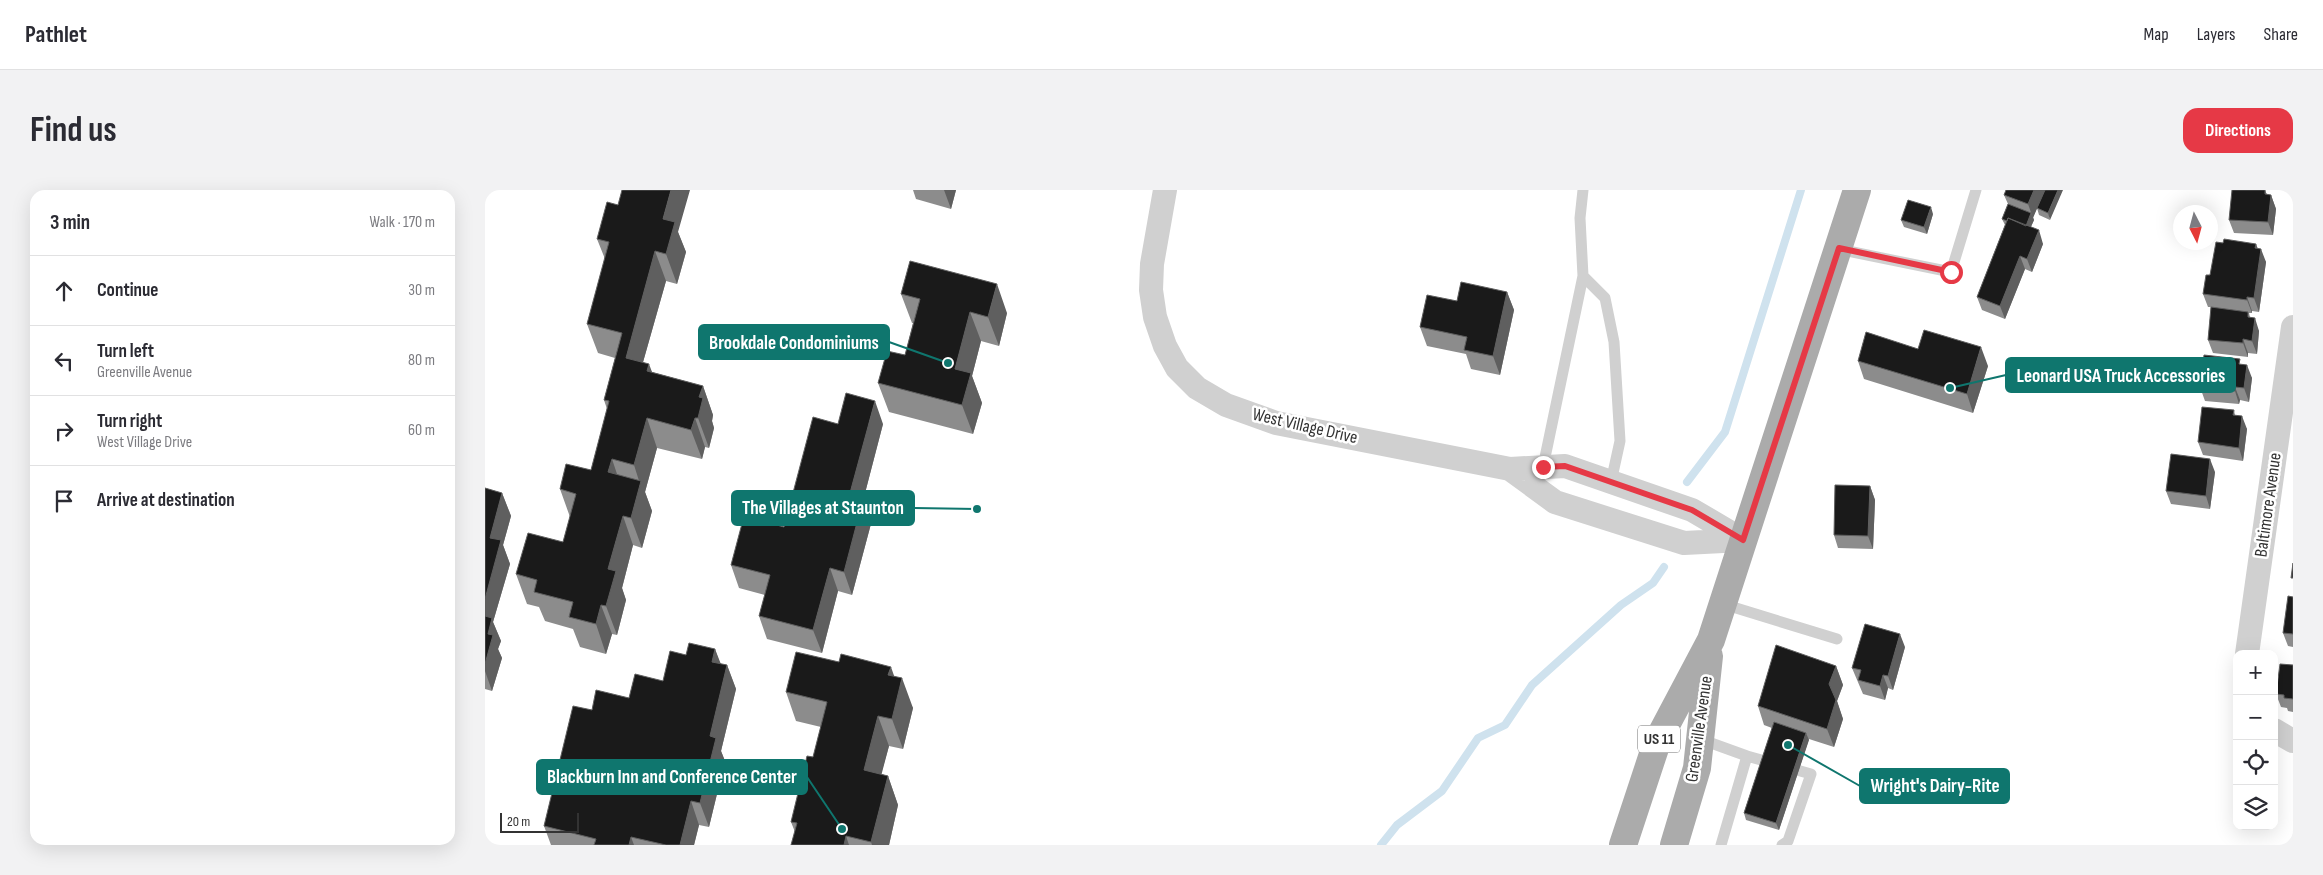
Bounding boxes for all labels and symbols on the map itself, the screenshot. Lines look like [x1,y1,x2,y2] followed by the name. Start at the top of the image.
[2173,205,2218,250] north arrow
[1940,261,1963,284] route start
[699,325,889,359] callout: Brookdale Condominiums
[709,332,879,355] text: Brookdale Condominiums
[2006,358,2235,392] callout: Leonard USA Truck Accessories
[2017,365,2225,388] text: Leonard USA Truck Accessories
[1250,404,1360,448] street label: West Village Drive
[2250,451,2286,559] street label: Baltimore Avenue
[1532,456,1555,479] route end
[732,491,914,525] callout: The Villages at Staunton
[742,497,904,520] text: The Villages at Staunton
[1681,674,1717,784] street label: Greenville Avenue
[1638,726,1680,752] road number: US 11
[537,760,807,794] callout: Blackburn Inn and Conference Center
[547,766,797,789] text: Blackburn Inn and Conference Center
[1860,769,2009,803] callout: Wright's Dairy-Rite
[1870,775,2000,798] text: Wright's Dairy-Rite
[500,810,579,833] scale bar

